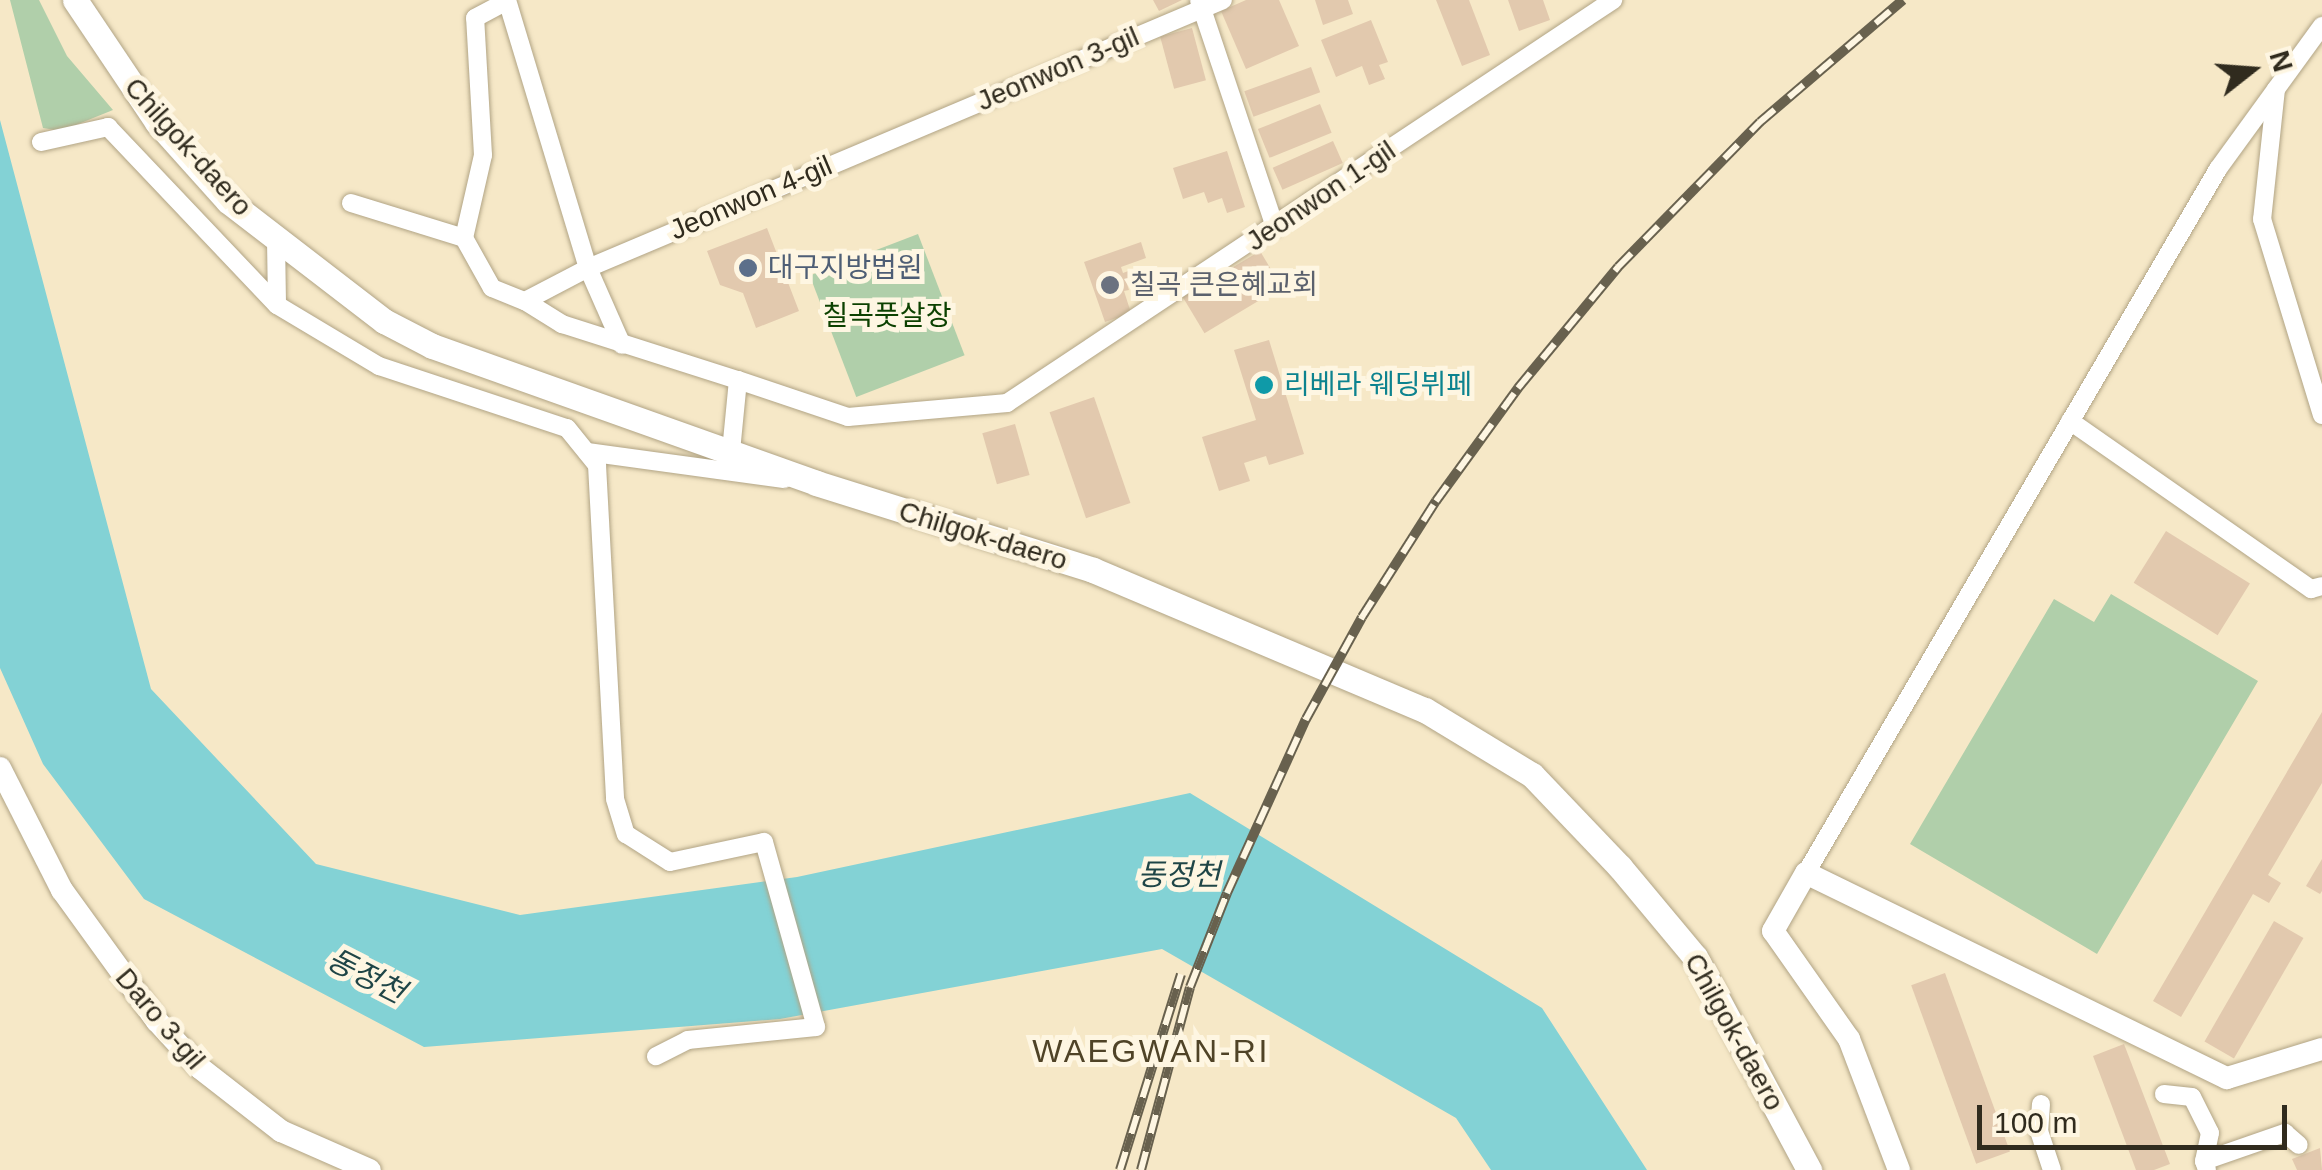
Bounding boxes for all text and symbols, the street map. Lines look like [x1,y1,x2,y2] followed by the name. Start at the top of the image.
[972,20,1144,118] street label: Jeonwon 3-gil
[2202,20,2302,120] north arrow
[2263,47,2299,75] text: N
[117,71,259,223] street label: Chilgok-daero
[1240,134,1402,258] street label: Jeonwon 1-gil
[665,149,837,247] street label: Jeonwon 4-gil
[768,251,923,285] place label: 대구지방법원
[737,257,759,279] marker: 대구지방법원
[1130,268,1318,302] place label: 칠곡 큰은혜교회
[1099,274,1121,296] marker: 칠곡 큰은혜교회
[823,299,951,333] park label: 칠곡풋살장
[1284,368,1472,402] place label: 리베라 웨딩뷔페
[1253,374,1275,396] marker: 리베라 웨딩뷔페
[895,494,1071,578] street label: Chilgok-daero
[1138,857,1220,893] water label: 동정천
[321,941,411,1011] water label: 동정천
[1677,948,1791,1116] street label: Chilgok-daero
[108,962,212,1076] street label: Daro 3-gil
[1032,1032,1270,1070] district label: WAEGWAN-RI
[1982,1085,2292,1147] scale bar
[1994,1106,2077,1139] text: 100 m

